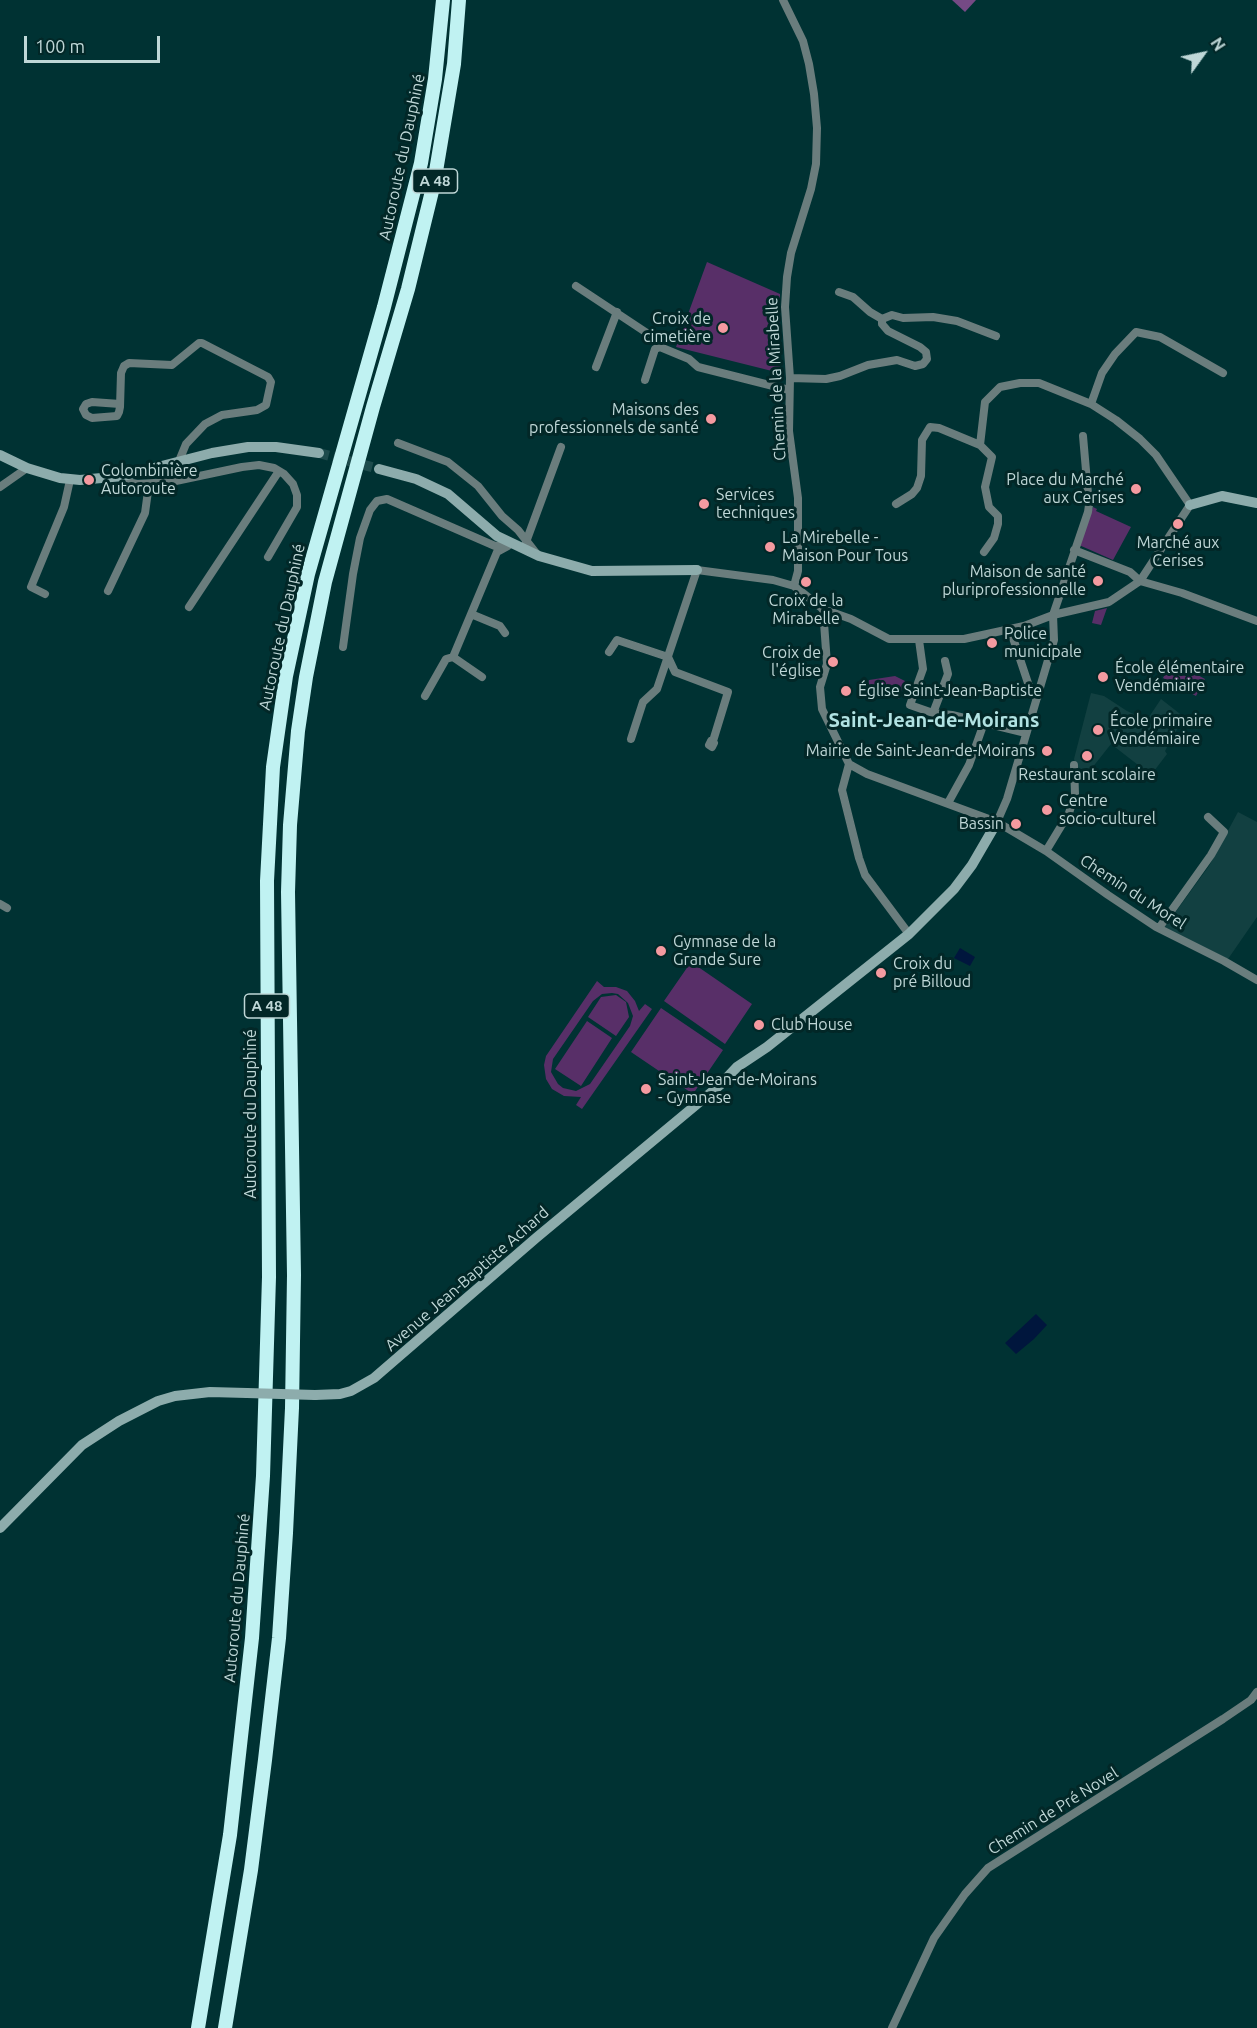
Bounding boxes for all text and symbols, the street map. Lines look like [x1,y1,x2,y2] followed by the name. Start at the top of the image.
[27,24,164,62] scale bar
[1173,24,1233,84] north arrow
[1207,34,1229,54] text: N
[35,36,85,56] text: 100 m
[375,72,429,242] street label: Autoroute du Dauphiné
[412,169,458,193] road number: A 48
[762,297,790,461] street label: Chemin de la Mirabelle
[643,309,711,347] place label: Croix de cimetière
[716,321,730,335] marker: Croix de cimetière
[529,400,699,438] place label: Maisons des professionnels de santé
[704,412,718,426] marker: Maisons des professionnels de santé
[101,461,197,499] place label: Colombinière Autoroute
[1006,470,1124,508] place label: Place du Marché aux Cerises
[82,473,96,487] marker: Colombinière Autoroute
[1129,482,1143,496] marker: Place du Marché aux Cerises
[716,485,795,523] place label: Services techniques
[697,497,711,511] marker: Services techniques
[1171,517,1185,531] marker: Marché aux Cerises
[782,528,908,566] place label: La Mirebelle - Maison Pour Tous
[1137,533,1219,571] place label: Marché aux Cerises
[763,540,777,554] marker: La Mirebelle - Maison Pour Tous
[255,542,309,712] street label: Autoroute du Dauphiné
[942,562,1086,600] place label: Maison de santé pluriprofessionnelle
[1091,574,1105,588] marker: Maison de santé pluriprofessionnelle
[799,575,813,589] marker: Croix de la Mirabelle
[768,591,844,629] place label: Croix de la Mirabelle
[1004,624,1082,662] place label: Police municipale
[985,636,999,650] marker: Police municipale
[762,643,821,681] place label: Croix de l'église
[826,655,840,669] marker: Croix de l'église
[1115,658,1244,696] place label: École élémentaire Vendémiaire
[1096,670,1110,684] marker: École élémentaire Vendémiaire
[858,681,1042,701] place label: Église Saint-Jean-Baptiste
[839,684,853,698] marker: Église Saint-Jean-Baptiste
[829,708,1039,732] district label: Saint-Jean-de-Moirans
[1110,711,1213,749] place label: École primaire Vendémiaire
[1091,723,1105,737] marker: École primaire Vendémiaire
[806,741,1035,761] place label: Mairie de Saint-Jean-de-Moirans
[1040,744,1054,758] marker: Mairie de Saint-Jean-de-Moirans
[1080,749,1094,763] marker: Restaurant scolaire
[1018,765,1156,785] place label: Restaurant scolaire
[1059,791,1156,829] place label: Centre socio-culturel
[1040,803,1054,817] marker: Centre socio-culturel
[959,814,1004,834] place label: Bassin
[1009,817,1023,831] marker: Bassin
[1076,851,1190,933] street label: Chemin du Morel
[673,932,776,970] place label: Gymnase de la Grande Sure
[654,944,668,958] marker: Gymnase de la Grande Sure
[893,954,971,992] place label: Croix du pré Billoud
[874,966,888,980] marker: Croix du pré Billoud
[244,994,290,1018] road number: A 48
[771,1015,853,1035] place label: Club House
[752,1018,766,1032] marker: Club House
[241,1029,261,1199] street label: Autoroute du Dauphiné
[658,1070,817,1108] place label: Saint-Jean-de-Moirans - Gymnase
[639,1082,653,1096] marker: Saint-Jean-de-Moirans - Gymnase
[381,1203,553,1355] street label: Avenue Jean-Baptiste Achard
[220,1513,254,1683] street label: Autoroute du Dauphiné
[984,1763,1122,1859] street label: Chemin de Pré Novel

